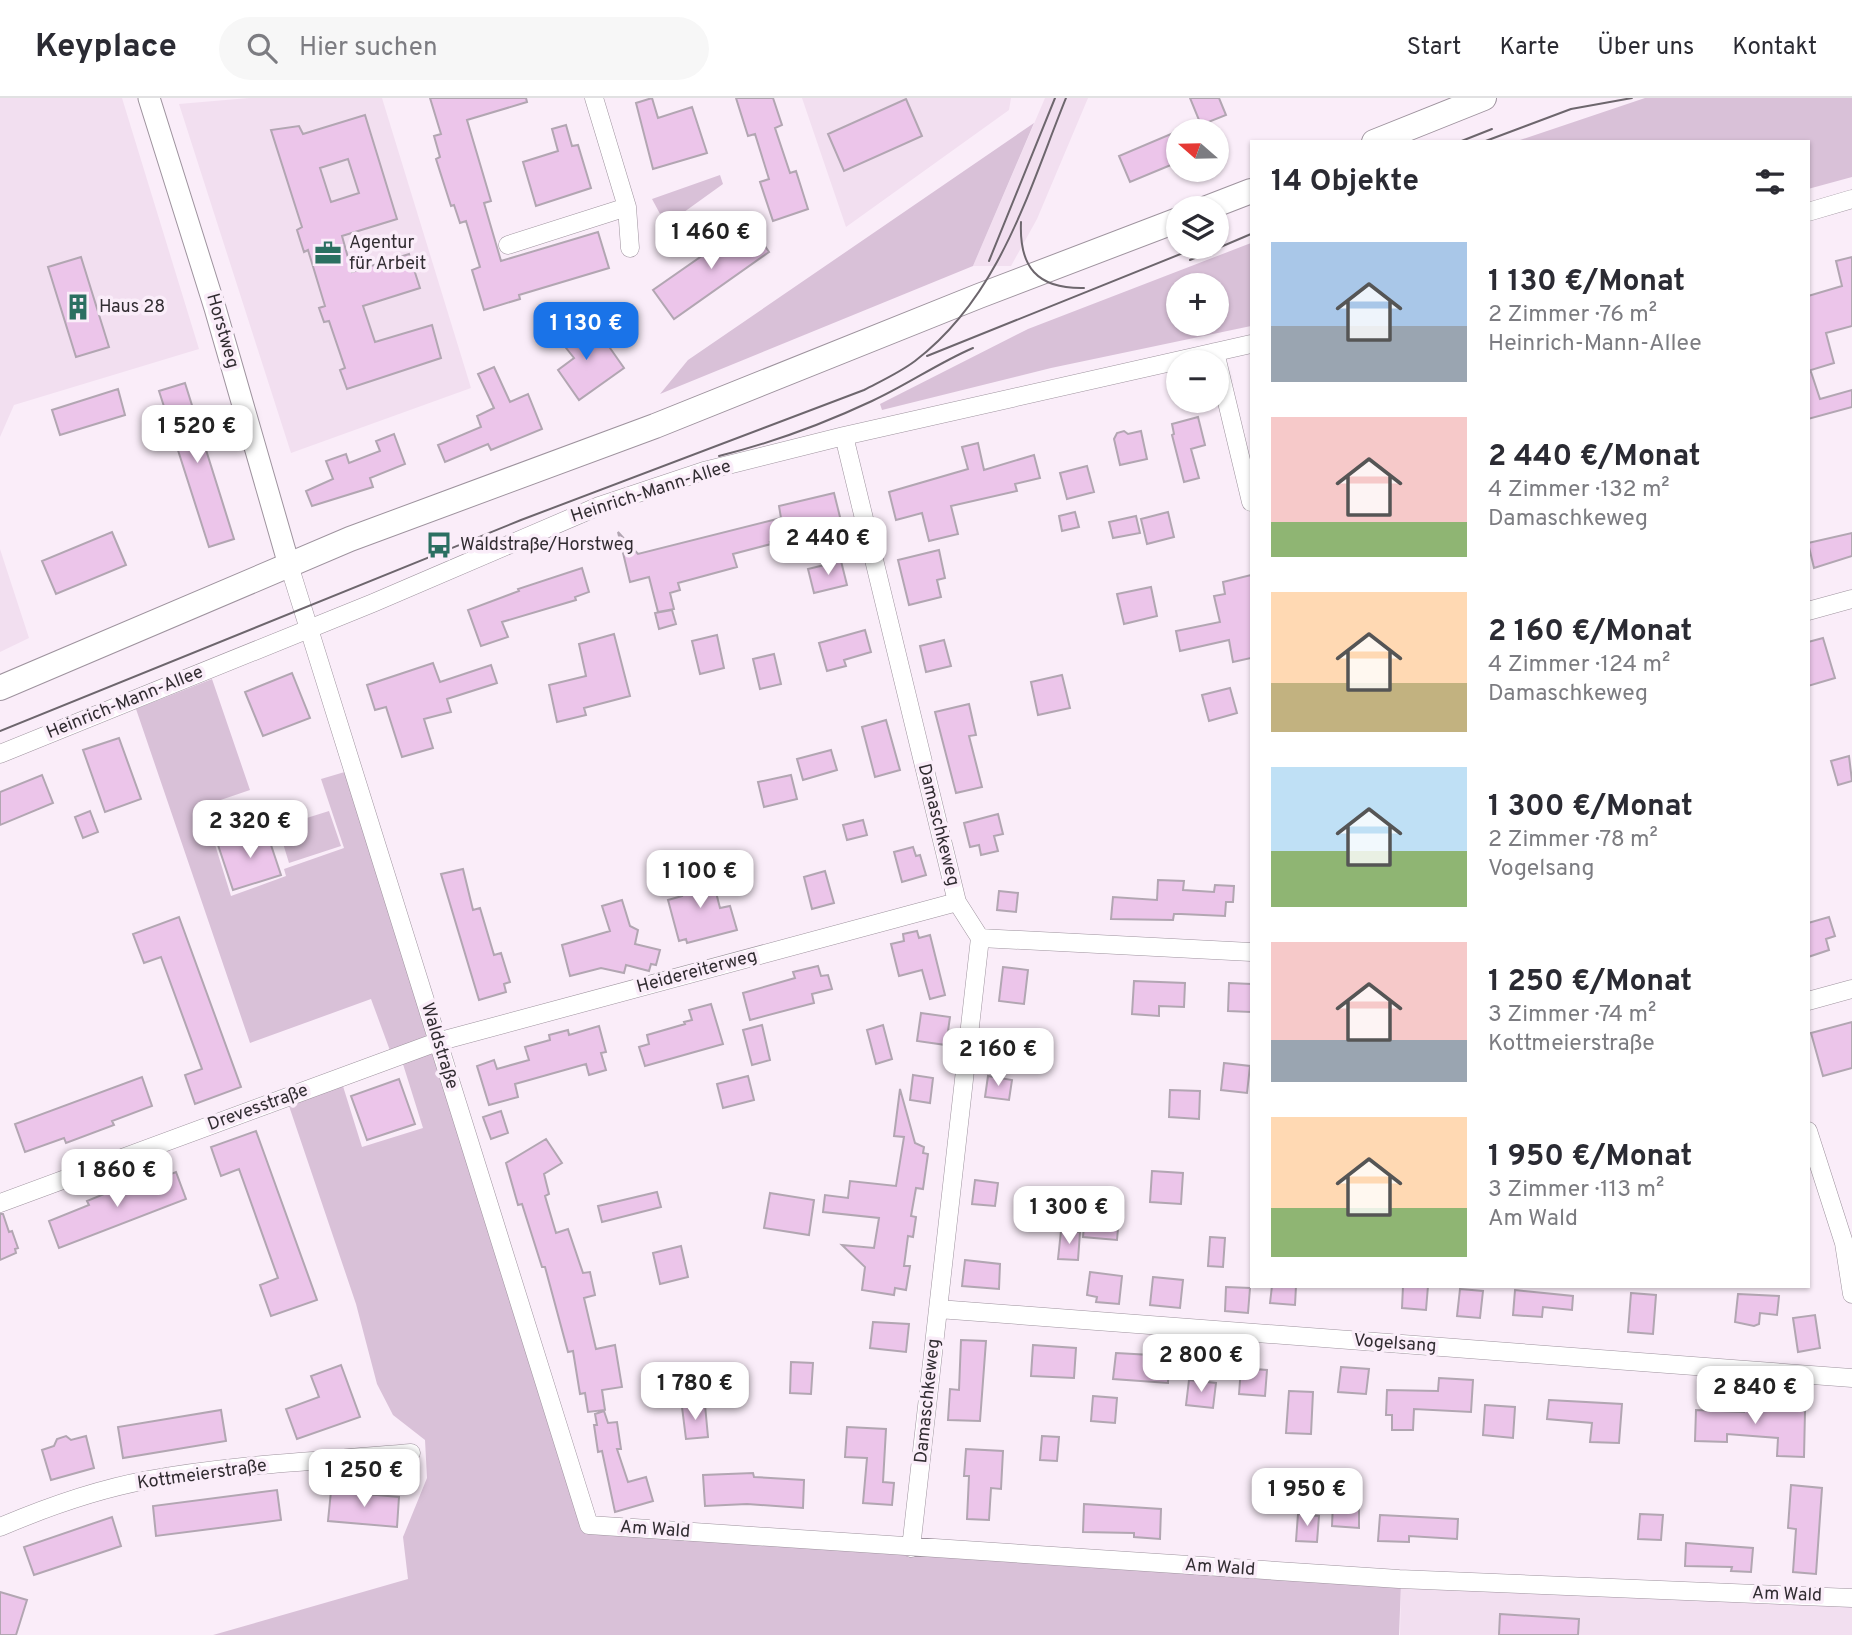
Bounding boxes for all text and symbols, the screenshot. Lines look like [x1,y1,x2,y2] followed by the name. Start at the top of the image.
[219,17,709,80] search box
[35,27,177,69] text: Keyplace
[243,29,281,67] icon: search
[299,32,438,65] text: Hier suchen
[1407,33,1461,63] text: Start
[1499,33,1559,63] text: Karte
[1597,33,1694,63] text: Über uns
[1732,33,1817,63] text: Kontakt
[1166,119,1228,182] north arrow
[1166,119,1229,413] map controls
[1751,163,1789,201] icon: filters
[1271,164,1419,201] text: 14 Objekte
[1166,196,1229,259] button: layers
[646,212,776,271] pin: 1 460 €
[671,219,751,248] text: 1 460 €
[349,232,426,276] place label: Agentur für Arbeit
[313,238,343,268] office icon: Agentur für Arbeit
[1488,264,1685,301] text: 1 130 €/Monat
[1327,270,1411,354] icon: home
[1166,273,1229,336] button: +
[200,291,244,371] street label: Horstweg
[63,292,93,322] building icon: Haus 28
[99,296,165,319] place label: Haus 28
[1488,301,1657,330] text: 2 Zimmer · 76 m²
[521,302,651,362] pin: 1 130 €
[549,310,623,339] text: 1 130 €
[1488,330,1702,359] text: Heinrich-Mann-Allee
[1166,350,1229,413] button: −
[132,406,262,465] pin: 1 520 €
[158,413,236,442] text: 1 520 €
[1488,439,1700,476] text: 2 440 €/Monat
[1327,445,1411,529] icon: home
[568,455,734,529] street label: Heinrich-Mann-Allee
[1488,476,1670,505] text: 4 Zimmer · 132 m²
[1488,505,1648,534] text: Damaschkeweg
[763,518,893,577] pin: 2 440 €
[786,525,870,554] text: 2 440 €
[424,530,454,560] bus stop icon: Waldstraße/Horstweg
[460,534,634,557] place label: Waldstraße/Horstweg
[1488,614,1692,651] text: 2 160 €/Monat
[1327,620,1411,704] icon: home
[1488,651,1670,680] text: 4 Zimmer · 124 m²
[43,661,207,745] street label: Heinrich-Mann-Allee
[1488,680,1648,709] text: Damaschkeweg
[912,761,964,889] street label: Damaschkeweg
[1488,789,1693,826] text: 1 300 €/Monat
[1327,795,1411,879] icon: home
[185,800,315,860] pin: 2 320 €
[209,808,291,837] text: 2 320 €
[1488,826,1658,855] text: 2 Zimmer · 78 m²
[635,850,765,910] pin: 1 100 €
[1488,855,1594,884] text: Vogelsang
[663,858,737,887] text: 1 100 €
[634,945,760,999] street label: Heidereiterweg
[1488,964,1692,1001] text: 1 250 €/Monat
[1327,970,1411,1054] icon: home
[415,1000,463,1092] street label: Waldstraße
[1488,1001,1656,1030] text: 3 Zimmer · 74 m²
[933,1028,1063,1088] pin: 2 160 €
[1488,1030,1655,1059] text: Kottmeierstraße
[959,1036,1037,1065] text: 2 160 €
[205,1079,311,1137] street label: Drevesstraße
[1488,1139,1692,1176] text: 1 950 €/Monat
[1327,1145,1411,1229] icon: home
[52,1150,182,1209] pin: 1 860 €
[77,1157,157,1186] text: 1 860 €
[1488,1176,1664,1205] text: 3 Zimmer · 113 m²
[1004,1186,1134,1246] pin: 1 300 €
[1029,1194,1109,1223] text: 1 300 €
[1488,1205,1578,1234] text: Am Wald
[1353,1330,1437,1358] street label: Vogelsang
[1136,1334,1266,1394] pin: 2 800 €
[910,1338,946,1464] street label: Damaschkeweg
[1159,1342,1243,1371] text: 2 800 €
[630,1362,760,1422] pin: 1 780 €
[1690,1366,1820,1426] pin: 2 840 €
[657,1370,733,1399] text: 1 780 €
[1713,1374,1797,1403] text: 2 840 €
[299,1450,429,1509] pin: 1 250 €
[136,1455,268,1495] street label: Kottmeierstraße
[325,1457,403,1486] text: 1 250 €
[1242,1468,1372,1528] pin: 1 950 €
[1268,1476,1346,1505] text: 1 950 €
[619,1516,691,1544] street label: Am Wald
[1184,1554,1256,1582] street label: Am Wald
[1751,1582,1823,1608] street label: Am Wald

